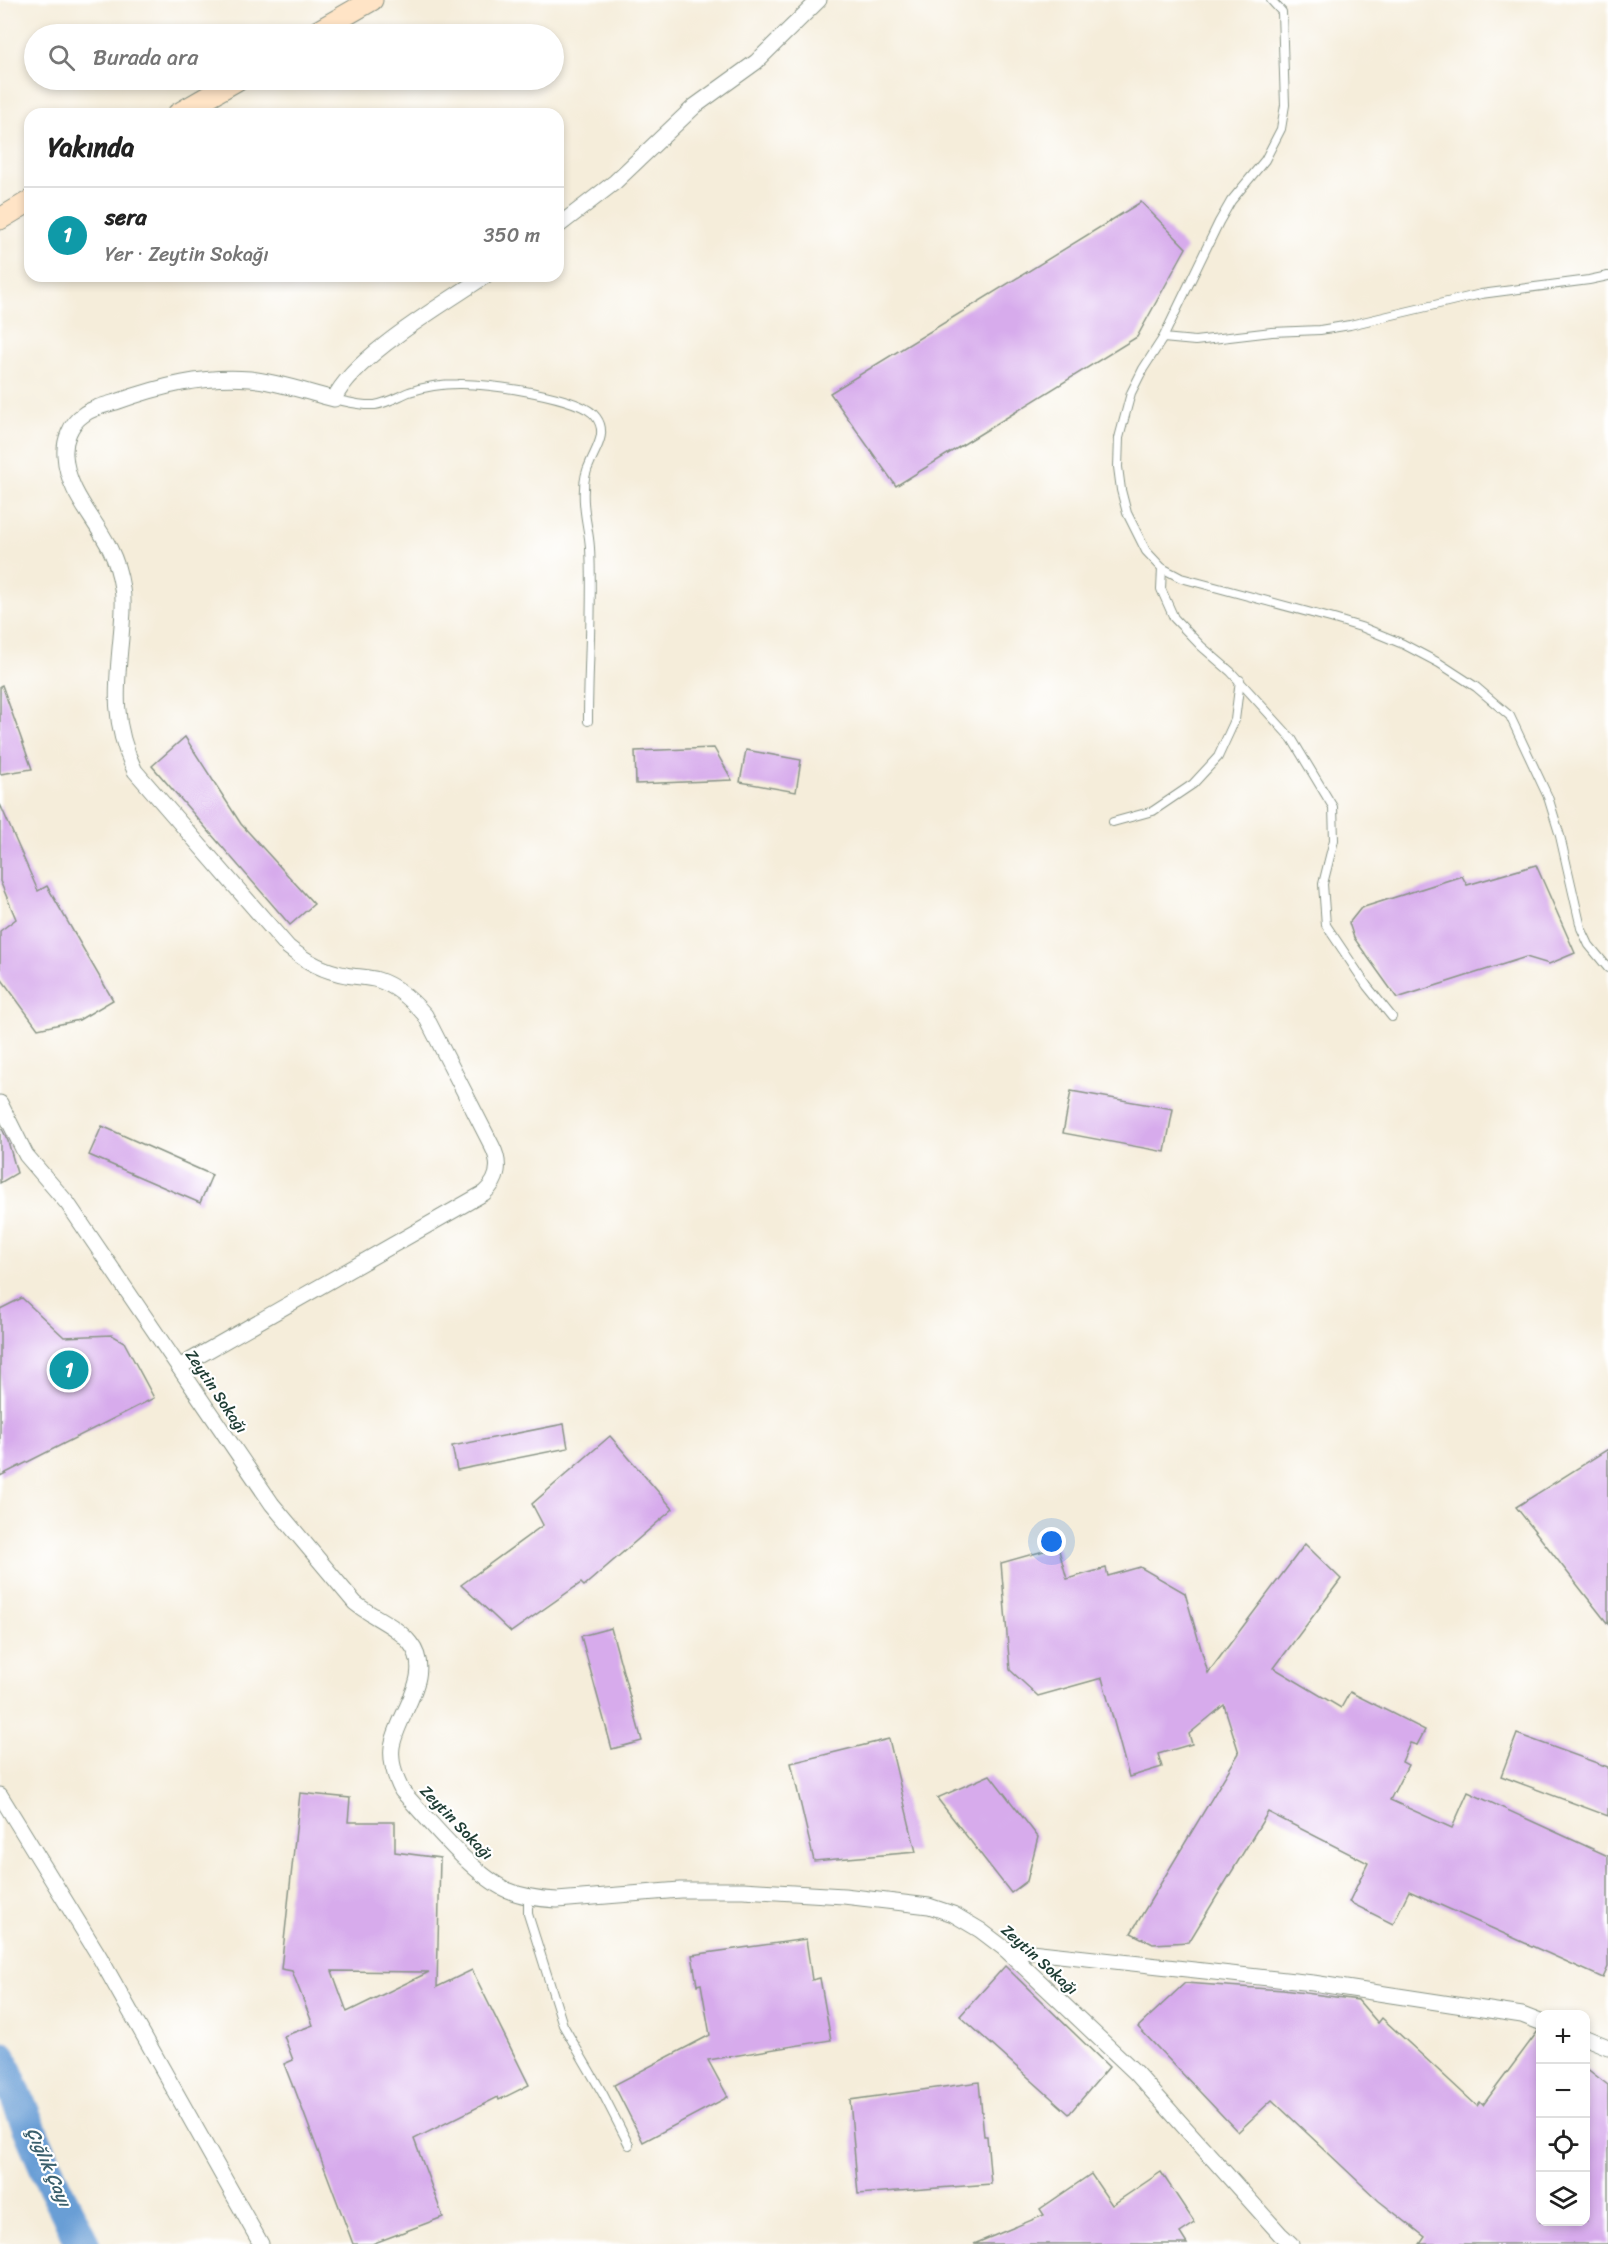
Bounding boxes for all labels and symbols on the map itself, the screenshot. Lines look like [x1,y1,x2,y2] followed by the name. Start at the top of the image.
[178,1343,256,1439] street label: Zeytin Sokağı
[50,1348,88,1392] pin: 1
[1037,1527,1066,1556] your location
[413,1778,501,1867] street label: Zeytin Sokağı
[994,1916,1085,2002] street label: Zeytin Sokağı
[17,2122,82,2214] water label: Çığlık Çayı

